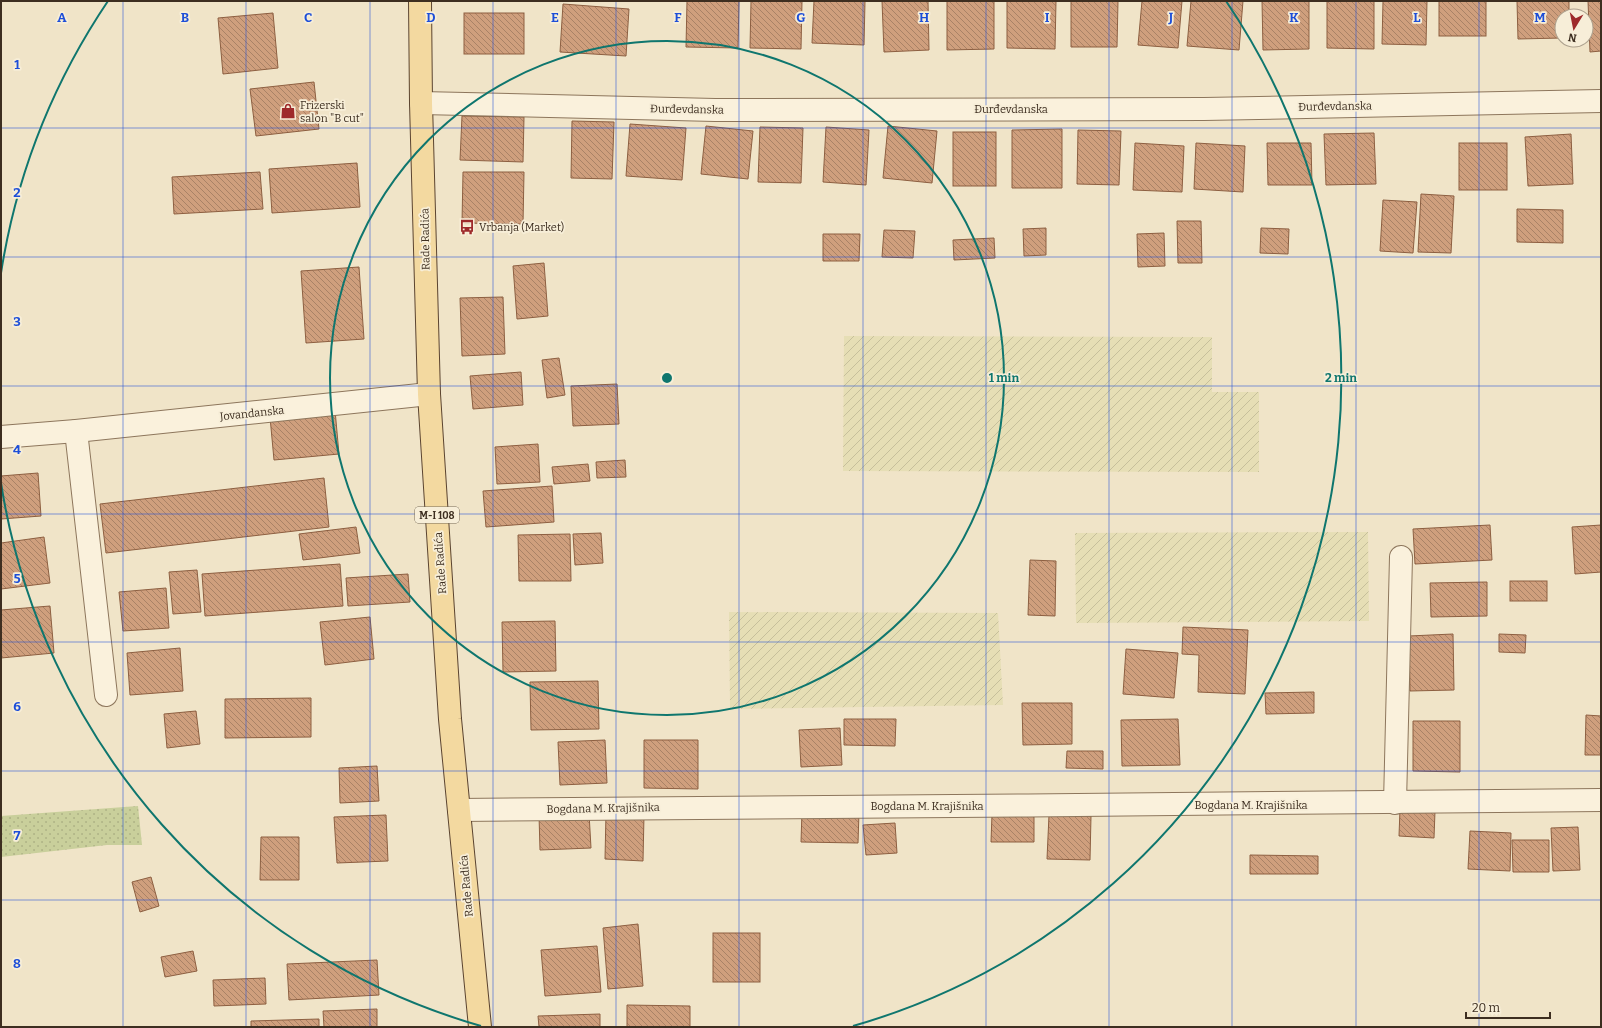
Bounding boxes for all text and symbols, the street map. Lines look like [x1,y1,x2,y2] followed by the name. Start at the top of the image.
[1554,8,1594,48] north arrow
[57,10,67,25] text: A
[181,10,189,25] text: B
[304,10,312,25] text: C
[426,10,436,25] text: D
[551,10,559,25] text: E
[674,10,682,25] text: F
[796,10,806,25] text: G
[919,10,929,25] text: H
[1045,10,1050,25] text: I
[1168,10,1174,25] text: J
[1289,10,1299,25] text: K
[1413,10,1421,25] text: L
[1534,10,1546,25] text: M
[1567,30,1578,44] text: N
[14,57,20,72] text: 1
[300,99,364,125] place label: Frizerski salon "B cut"
[1298,99,1372,114] street label: Đurđevdanska
[279,102,297,120] shop icon: Frizerski salon "B cut"
[650,102,724,117] street label: Đurđevdanska
[974,103,1048,116] street label: Đurđevdanska
[13,185,21,200] text: 2
[418,208,433,270] street label: Rade Radića
[458,218,476,236] bus stop icon: Vrbanja (Market)
[479,221,564,234] place label: Vrbanja (Market)
[13,314,21,329] text: 3
[660,371,674,385] centre of rings
[989,371,1019,385] text: 1 min
[1325,371,1357,385] text: 2 min
[218,404,285,423] street label: Jovandanska
[13,442,21,457] text: 4
[415,507,459,523] road number: M-I 108
[432,532,449,594] street label: Rade Radića
[13,571,21,586] text: 5
[13,699,21,714] text: 6
[1194,799,1308,812] street label: Bogdana M. Krajišnika
[870,800,984,813] street label: Bogdana M. Krajišnika
[546,801,660,816] street label: Bogdana M. Krajišnika
[14,828,21,843] text: 7
[457,854,476,917] street label: Rade Radića
[13,956,21,971] text: 8
[1466,994,1550,1020] scale bar
[1472,1001,1501,1015] text: 20 m

